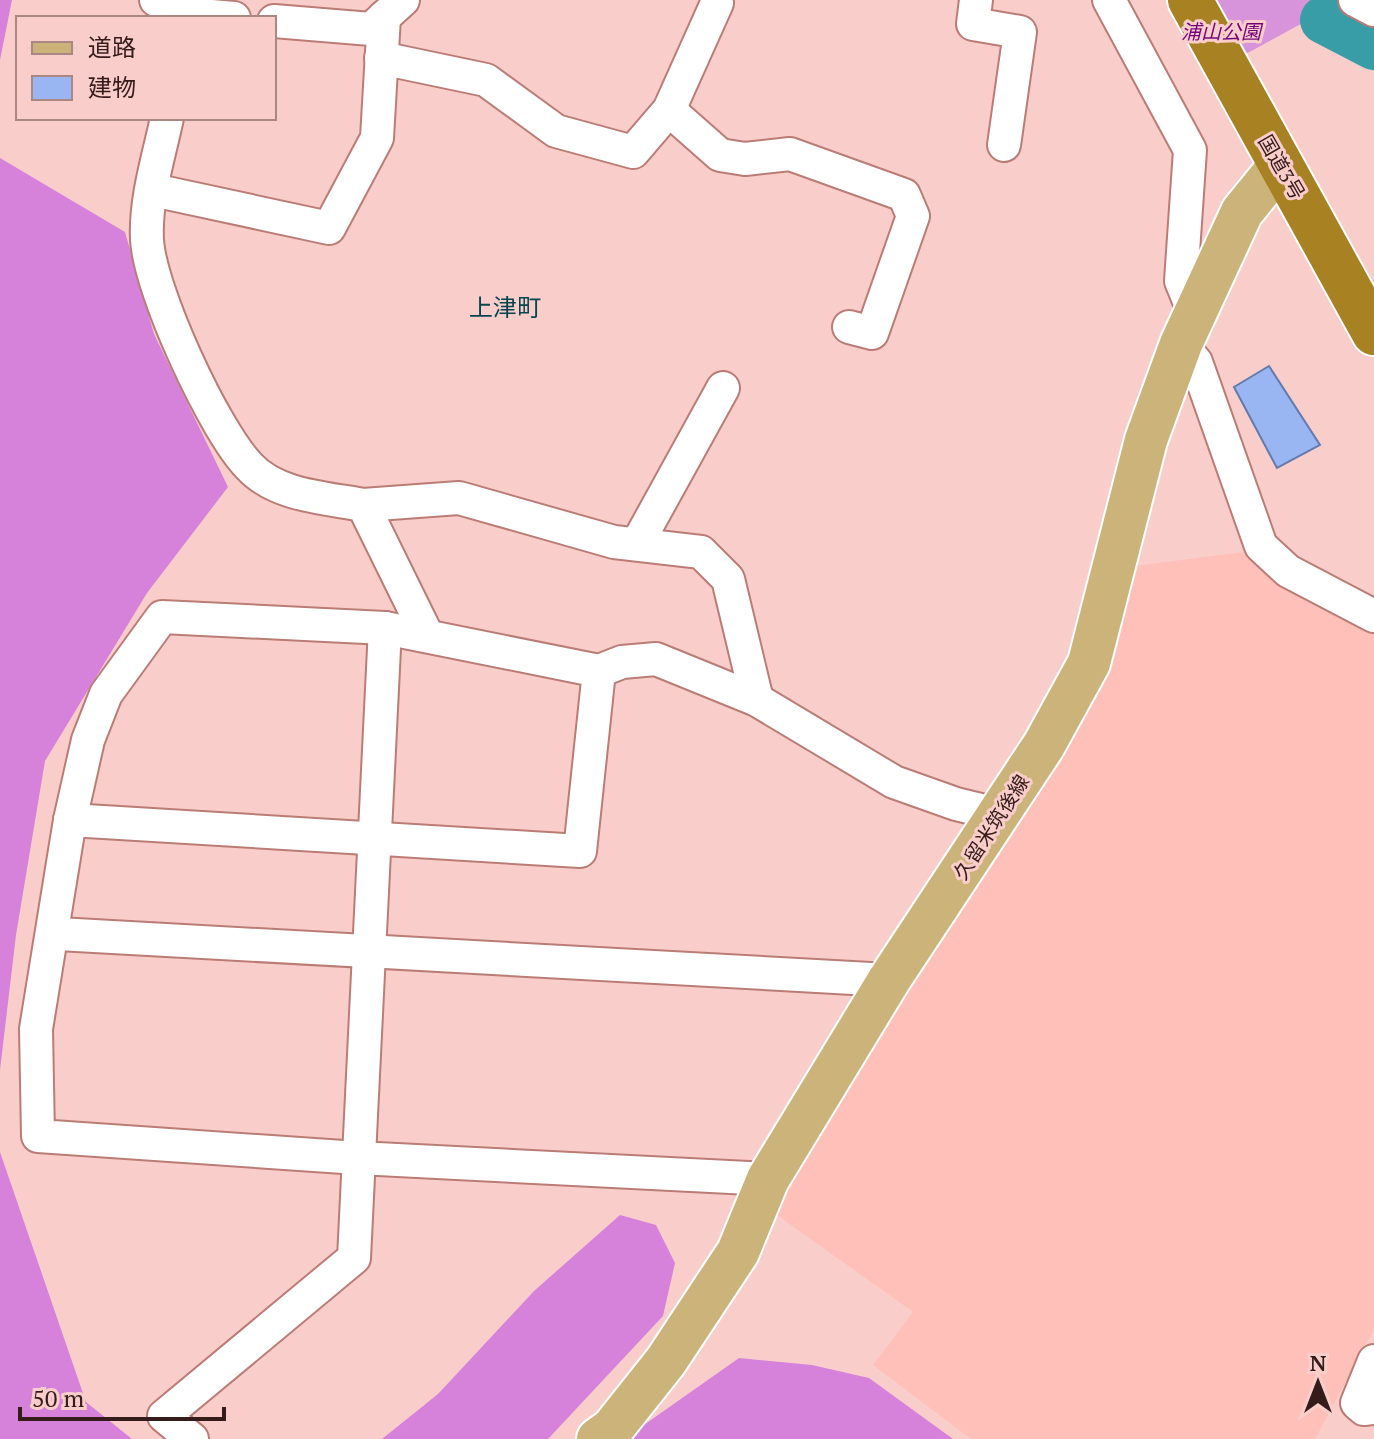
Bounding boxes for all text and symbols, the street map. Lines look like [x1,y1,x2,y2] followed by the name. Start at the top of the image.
[16,16,276,120] legend
[1181,18,1264,45] park label: 浦山公園
[88,31,136,63] text: 道路
[88,71,136,103] text: 建物
[1253,130,1311,204] street label: 国道3号
[469,291,541,323] district label: 上津町
[947,769,1035,885] street label: 久留米筑後線
[1278,1343,1358,1423] north arrow
[1310,1348,1327,1377] text: N
[20,1371,224,1421] scale bar
[32,1382,84,1414] text: 50 m

